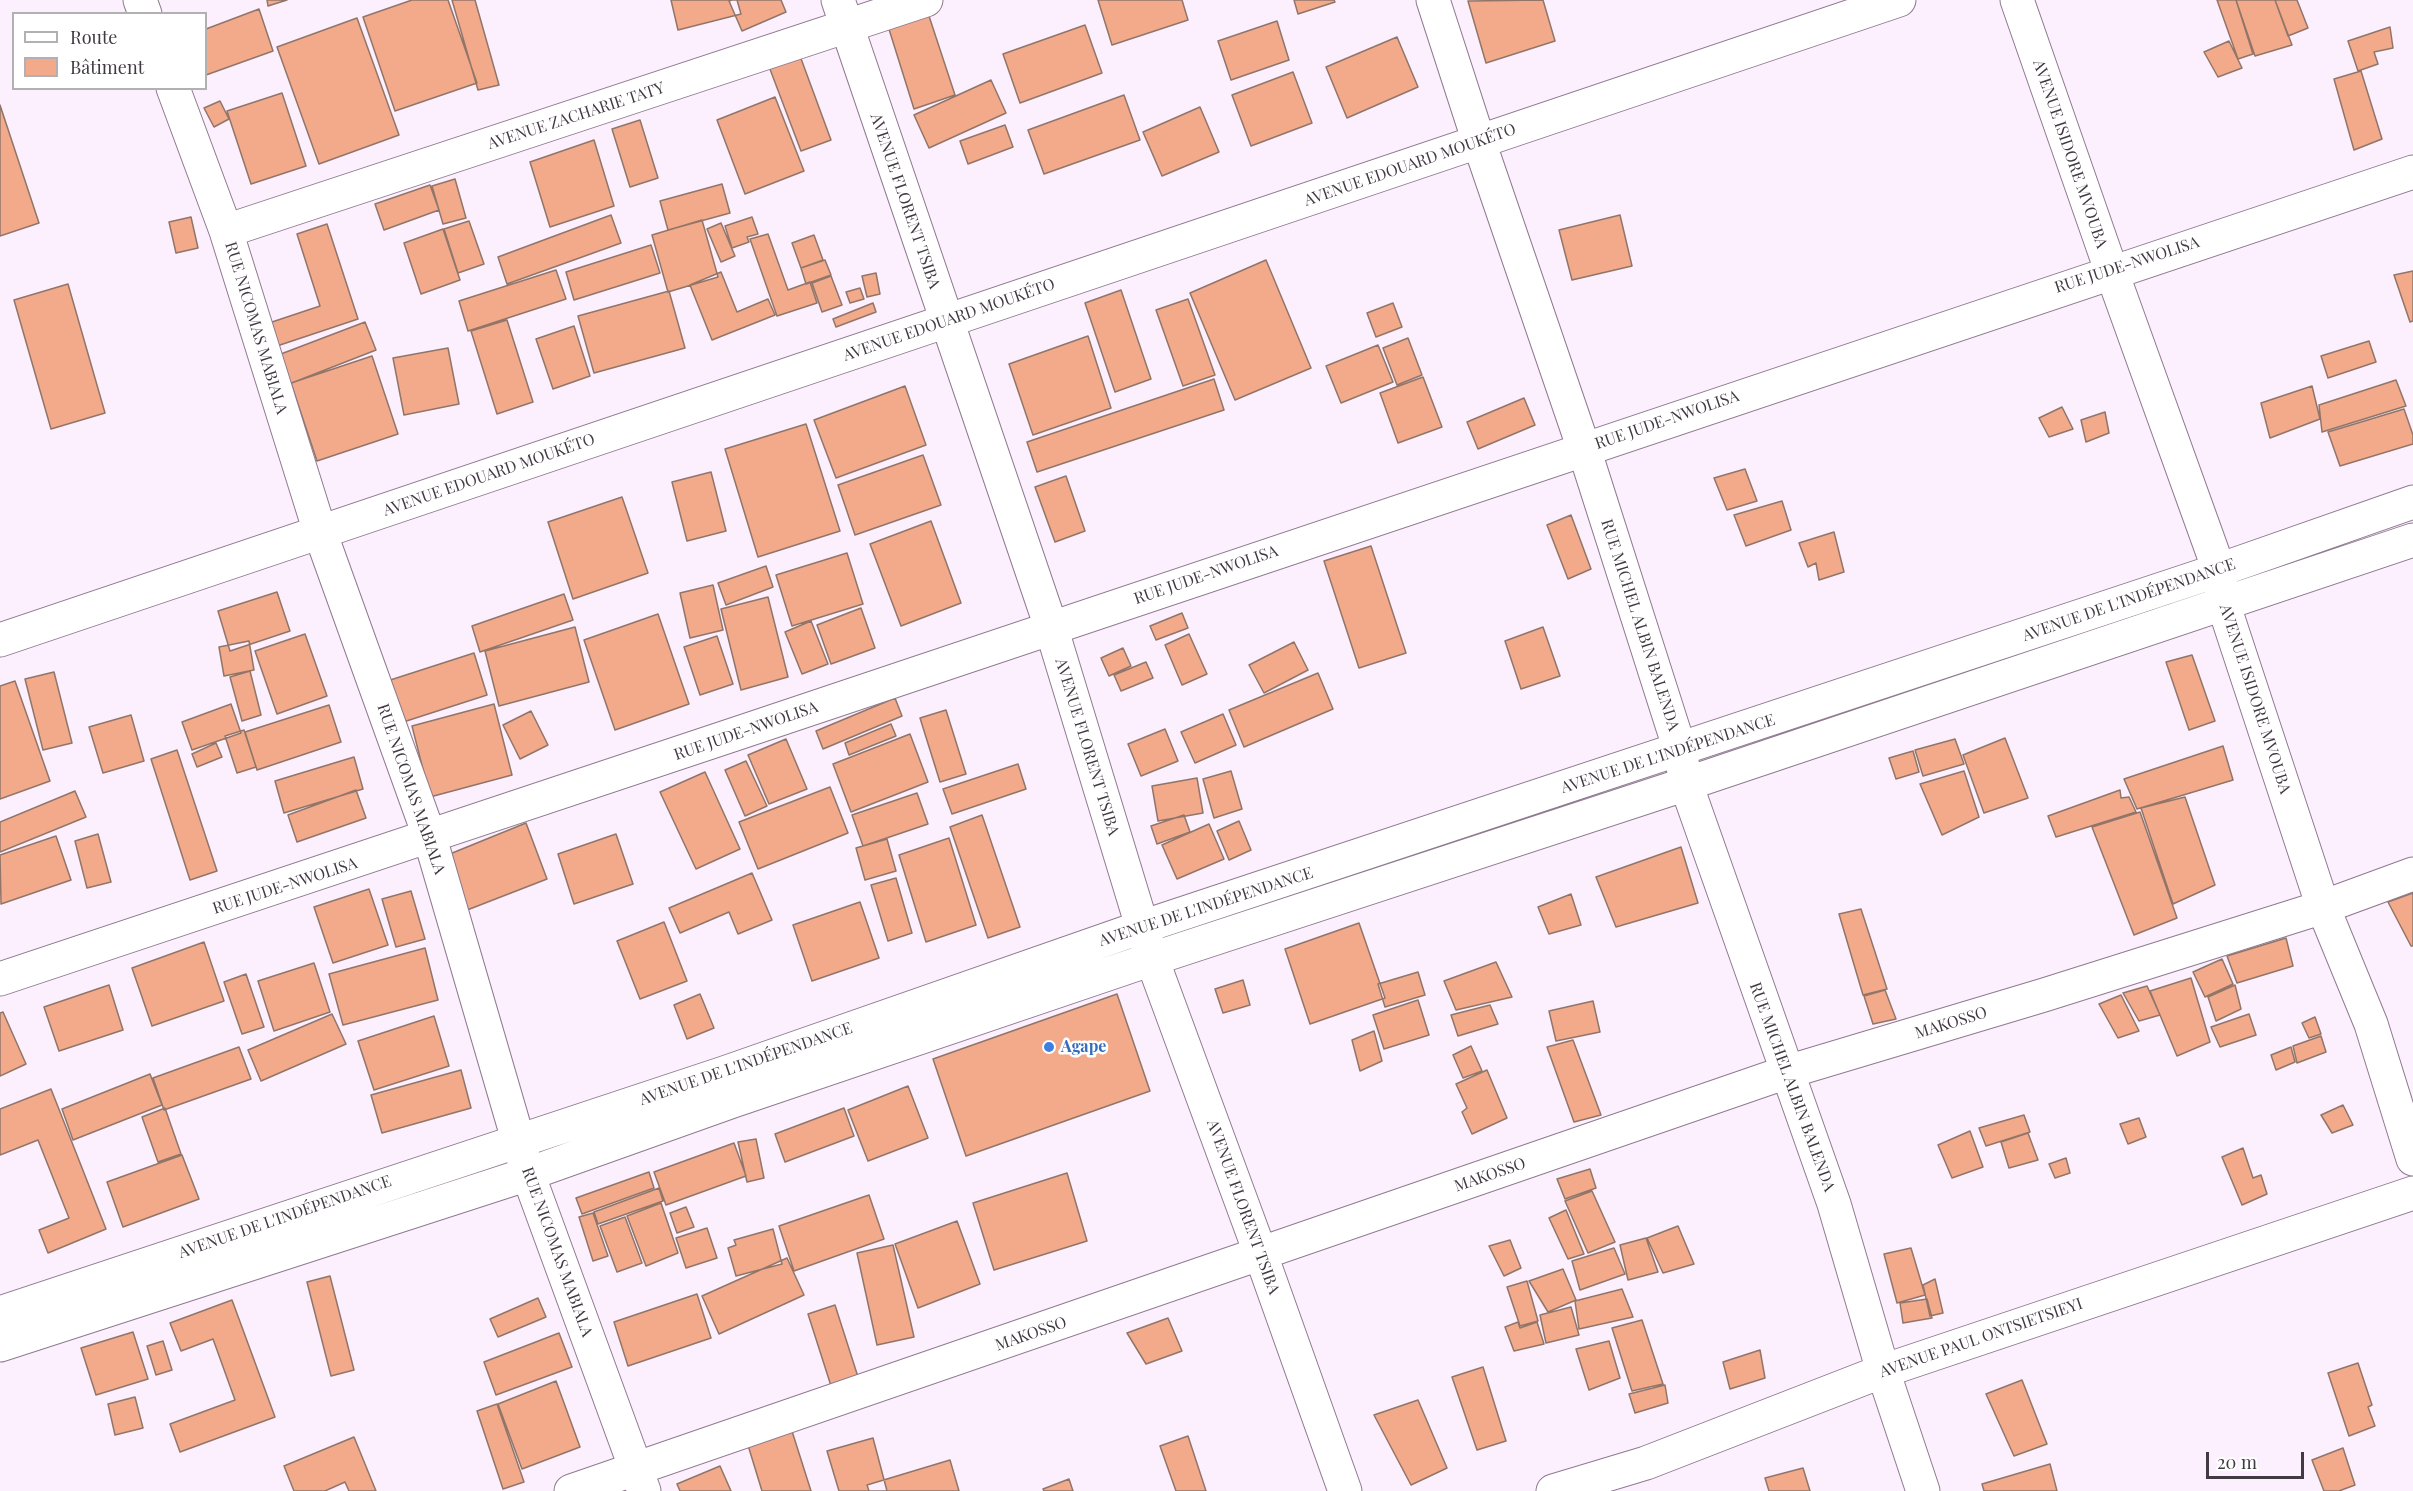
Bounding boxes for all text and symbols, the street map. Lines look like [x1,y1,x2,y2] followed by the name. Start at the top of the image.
[12,12,207,90] legend
[70,25,117,49] text: Route
[70,55,144,79] text: Bâtiment
[2029,57,2111,251] street label: AVENUE ISIDORE MVOUBA
[485,78,667,154] street label: AVENUE ZACHARIE TATY
[866,111,944,291] street label: AVENUE FLORENT TSIBA
[1302,120,1518,210] street label: AVENUE EDOUARD MOUKÉTO
[2052,233,2202,297] street label: RUE JUDE-NWOLISA
[221,240,291,416] street label: RUE NICOMAS MABIALA
[841,275,1057,365] street label: AVENUE EDOUARD MOUKÉTO
[1593,386,1741,454] street label: RUE JUDE-NWOLISA
[381,430,597,520] street label: AVENUE EDOUARD MOUKÉTO
[1597,517,1683,733] street label: RUE MICHEL ALBIN BALENDA
[1132,541,1280,609] street label: RUE JUDE-NWOLISA
[2020,554,2238,646] street label: AVENUE DE L'INDÉPENDANCE
[2215,602,2295,796] street label: AVENUE ISIDORE MVOUBA
[1051,656,1123,838] street label: AVENUE FLORENT TSIBA
[672,697,820,765] street label: RUE JUDE-NWOLISA
[373,701,449,877] street label: RUE NICOMAS MABIALA
[1559,710,1777,798] street label: AVENUE DE L'INDÉPENDANCE
[210,854,360,918] street label: RUE JUDE-NWOLISA
[1097,863,1315,951] street label: AVENUE DE L'INDÉPENDANCE
[1745,980,1839,1194] street label: RUE MICHEL ALBIN BALENDA
[1913,1003,1989,1043] street label: MAKOSSO
[637,1018,855,1110] street label: AVENUE DE L'INDÉPENDANCE
[1061,1037,1106,1057] place label: Agape
[1042,1040,1056,1054] marker: Agape
[1202,1117,1284,1297] street label: AVENUE FLORENT TSIBA
[1452,1154,1528,1196] street label: MAKOSSO
[517,1165,597,1339] street label: RUE NICOMAS MABIALA
[176,1171,394,1263] street label: AVENUE DE L'INDÉPENDANCE
[1877,1294,2085,1382] street label: AVENUE PAUL ONTSIETSIEYI
[993,1313,1069,1355] street label: MAKOSSO
[2209,1440,2306,1478] scale bar
[2217,1450,2257,1474] text: 20 m

